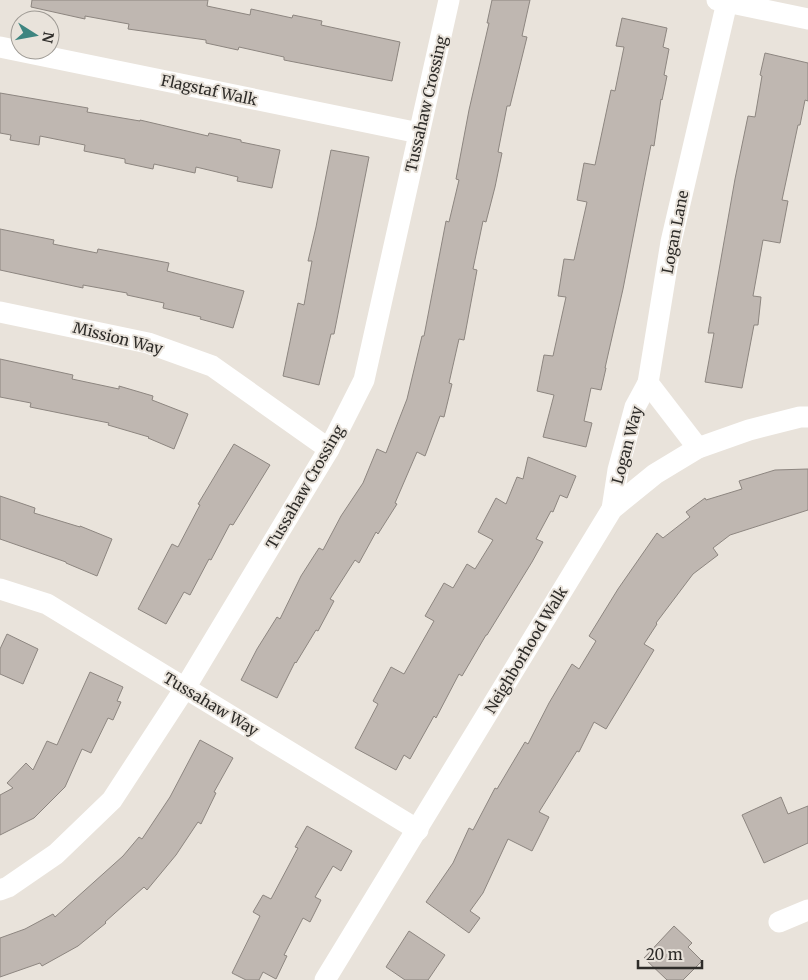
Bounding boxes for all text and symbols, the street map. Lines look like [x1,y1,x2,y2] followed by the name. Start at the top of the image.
[10,10,60,60] north arrow
[38,30,58,45] text: N
[401,34,451,174] street label: Tussahaw Crossing
[159,71,259,110] street label: Flagstaf Walk
[658,189,692,275] street label: Logan Lane
[71,318,165,358] street label: Mission Way
[608,404,647,486] street label: Logan Way
[262,422,348,552] street label: Tussahaw Crossing
[481,583,572,717] street label: Neighborhood Walk
[160,668,262,740] street label: Tussahaw Way
[638,938,702,970] scale bar
[646,945,683,964] text: 20 m

